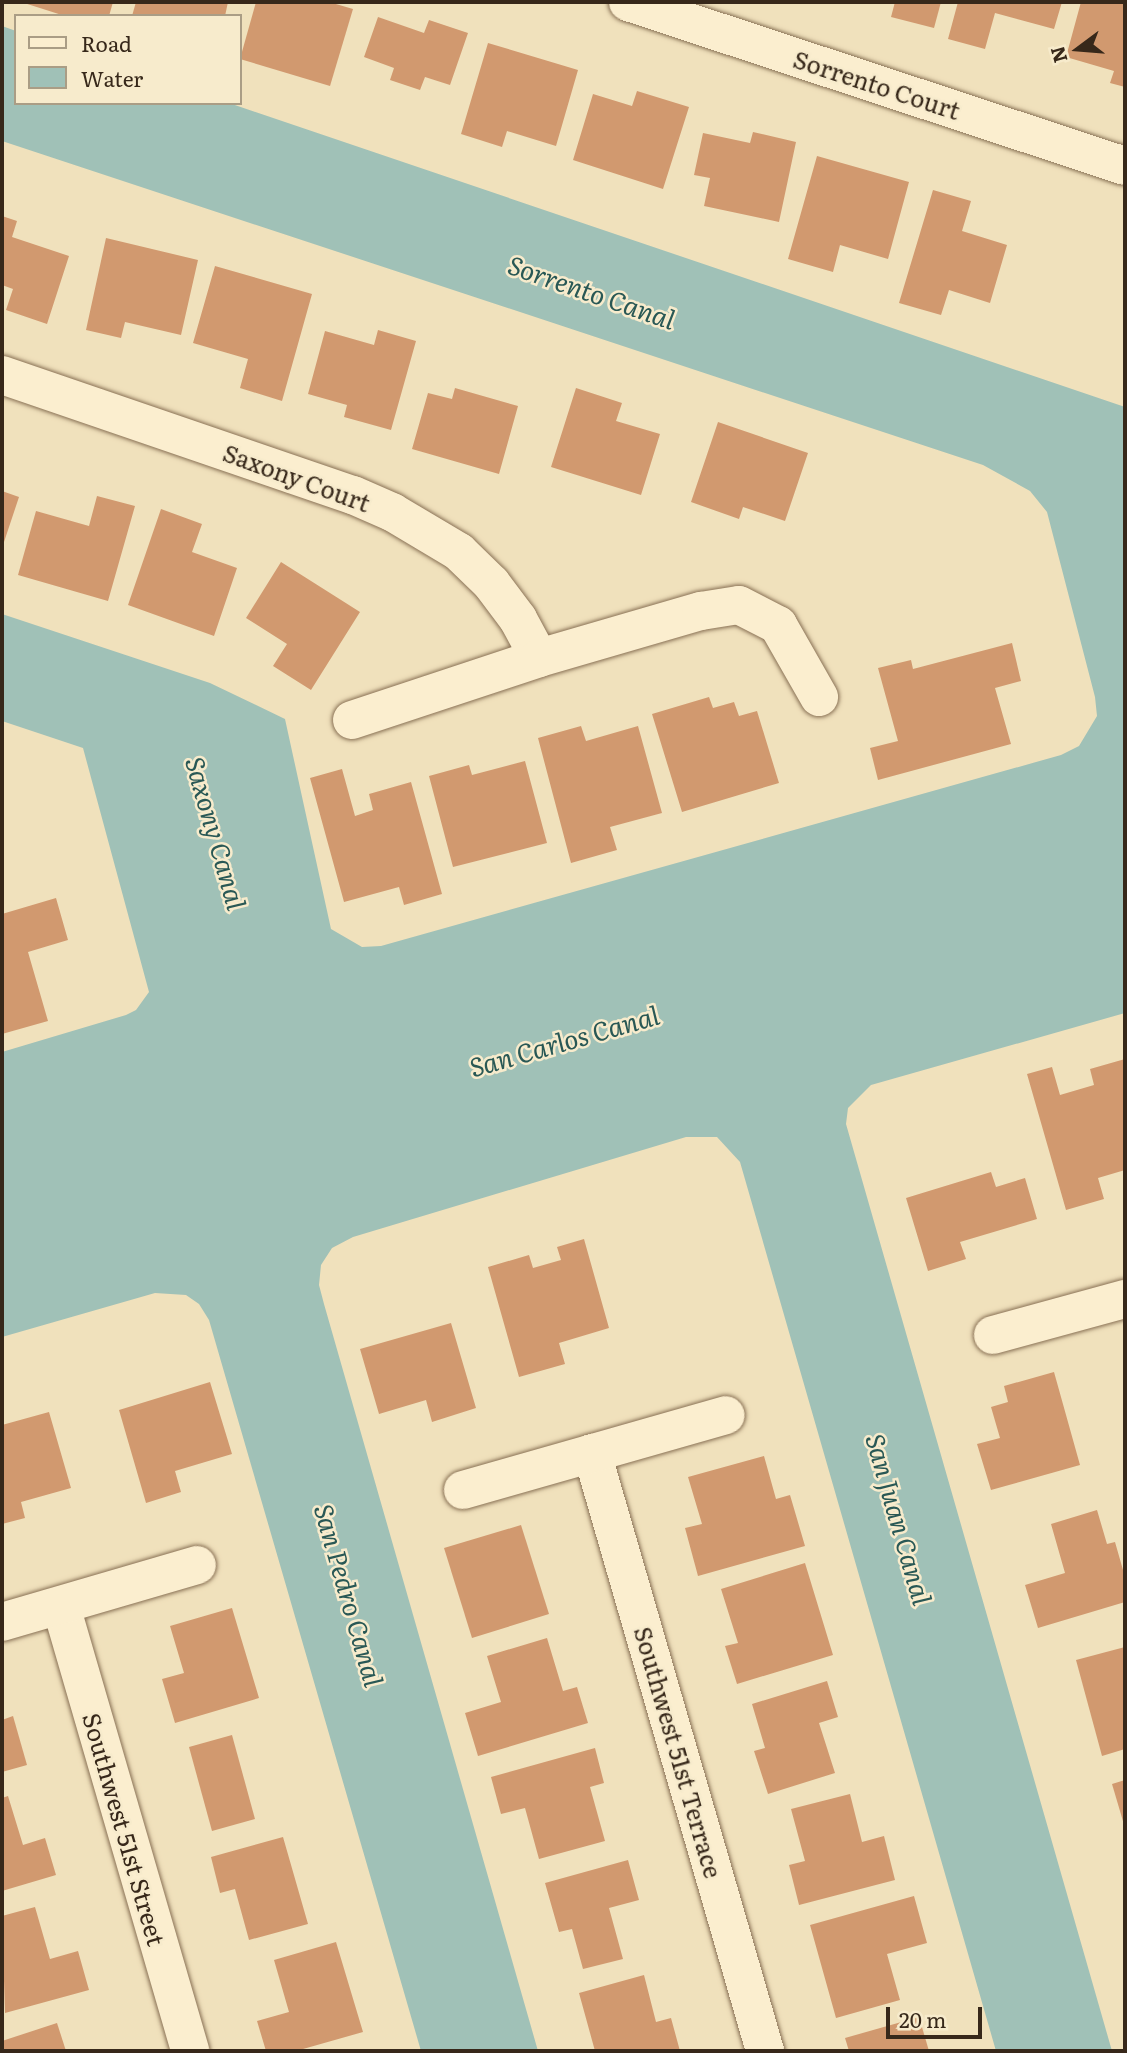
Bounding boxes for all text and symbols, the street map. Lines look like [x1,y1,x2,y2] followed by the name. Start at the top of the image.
[14,14,242,105] legend
[1043,14,1113,84] north arrow
[81,27,132,58] text: Road
[1042,43,1073,66] text: N
[790,44,964,124] street label: Sorrento Court
[81,62,143,93] text: Water
[504,248,680,334] water label: Sorrento Canal
[220,437,374,517] street label: Saxony Court
[180,753,254,913] water label: Saxony Canal
[466,998,662,1082] water label: San Carlos Canal
[861,1430,939,1608] water label: San Juan Canal
[309,1500,391,1690] water label: San Pedro Canal
[629,1623,729,1881] street label: Southwest 51st Terrace
[78,1709,172,1949] street label: Southwest 51st Street
[889,1994,985,2038] scale bar
[899,2003,946,2034] text: 20 m

